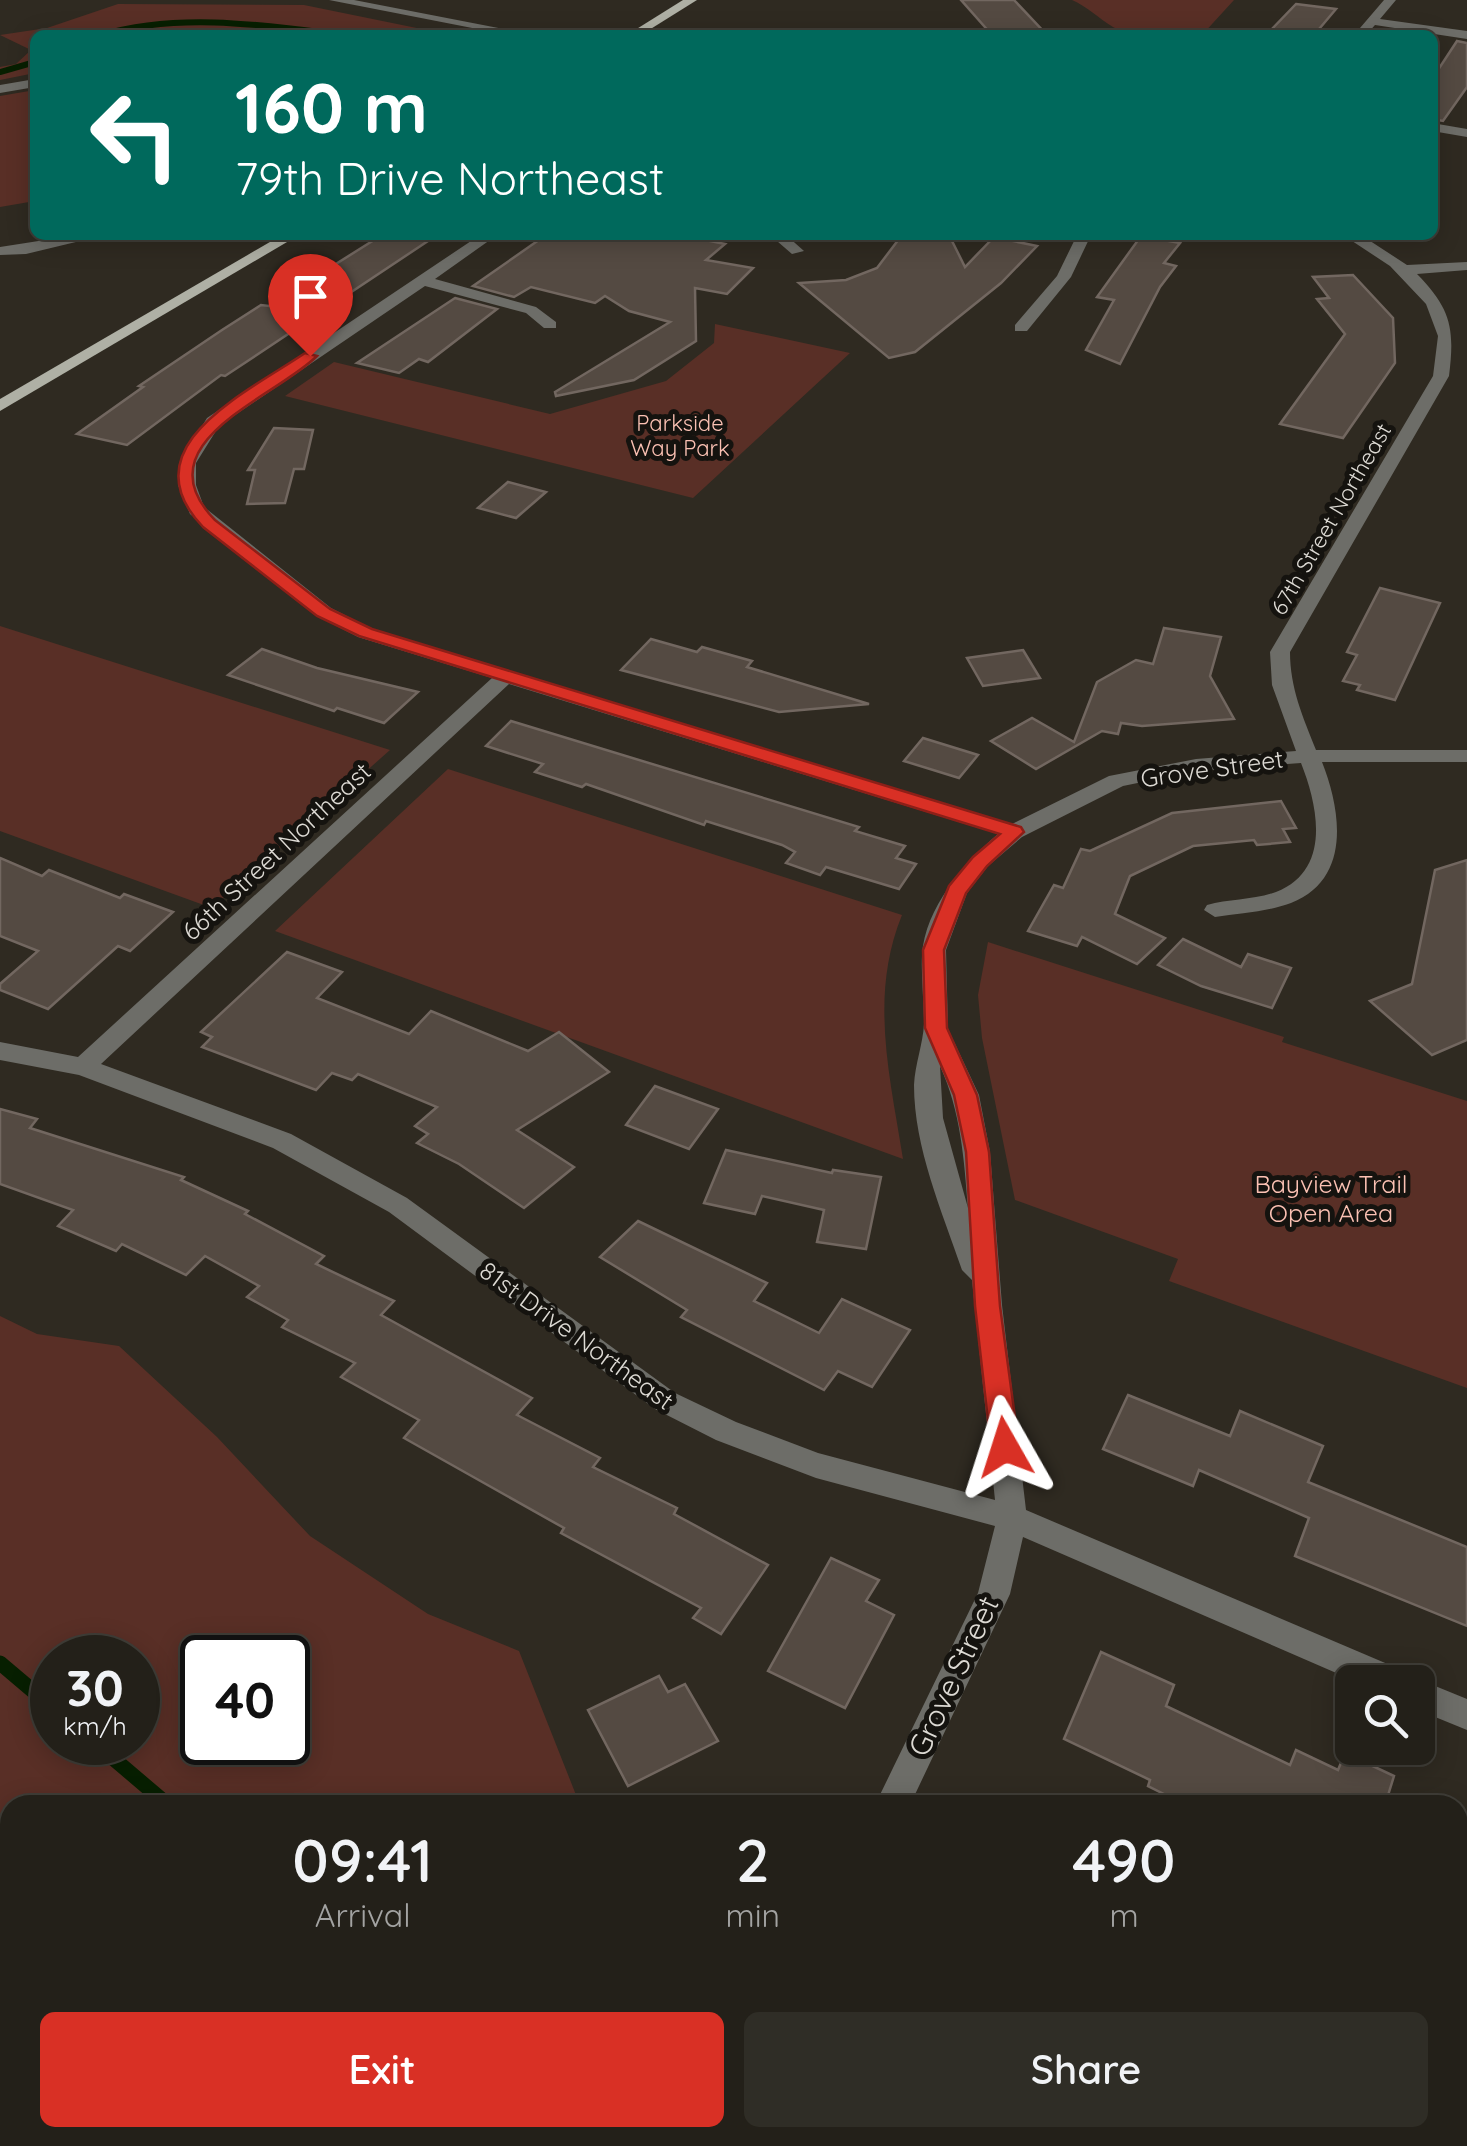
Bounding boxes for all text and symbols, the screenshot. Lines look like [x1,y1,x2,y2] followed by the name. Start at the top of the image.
[235,63,428,151] text: 160 m
[70,70,200,200] icon: left
[235,150,664,206] text: 79th Drive Northeast
[268,254,353,357] pin
[283,269,338,324] icon: arrive
[630,409,730,462] park label: Parkside Way Park
[1265,418,1397,620] street label: 67th Street Northeast
[1139,743,1285,793] street label: Grove Street
[175,756,377,946] street label: 66th Street Northeast
[1254,1168,1408,1228] park label: Bayview Trail Open Area
[474,1254,680,1416] street label: 81st Drive Northeast
[953,1395,1057,1499] position arrow
[899,1590,1007,1762] street label: Grove Street
[180,1635,310,1765] speed limit sign: 40
[66,1656,124,1719] text: 30
[1335,1665,1435,1765] map controls
[1335,1665,1435,1765] button: search
[63,1710,127,1741] text: km/h
[292,1822,433,1897] text: 09:41
[736,1822,770,1897] text: 2
[1072,1822,1176,1897] text: 490
[315,1895,411,1935] text: Arrival
[725,1895,780,1935] text: min
[1109,1895,1139,1935] text: m
[40,2012,724,2127] button: Exit
[744,2012,1428,2127] button: Share

